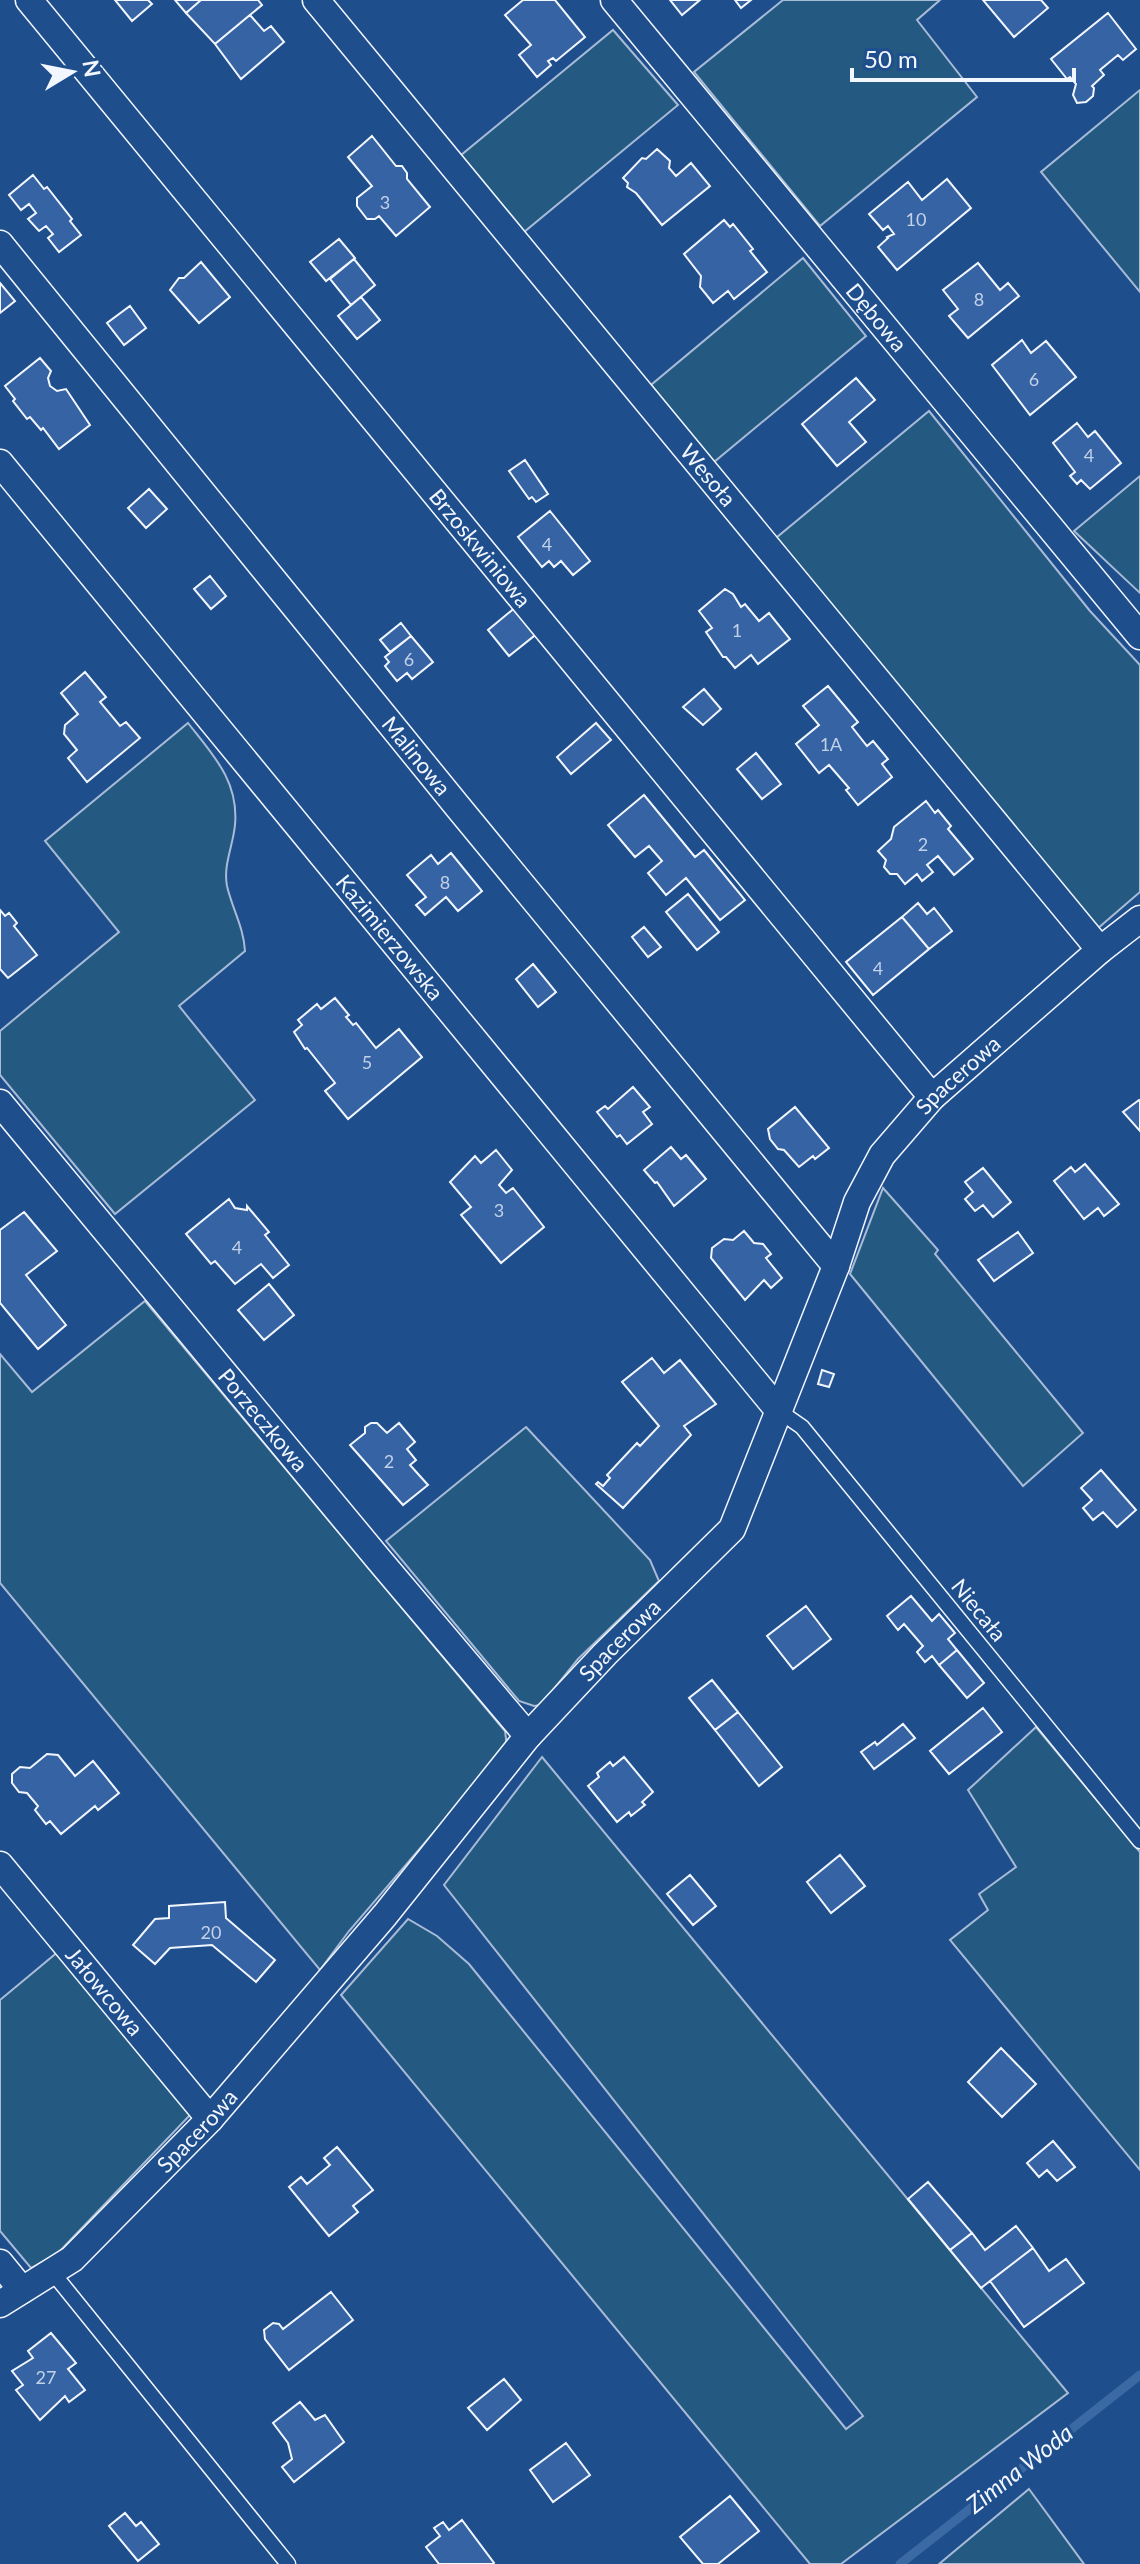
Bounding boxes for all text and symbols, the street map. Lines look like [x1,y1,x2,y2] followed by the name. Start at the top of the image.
[32,32,112,112] north arrow
[852,32,1074,82] scale bar
[864,44,918,73] text: 50 m
[77,58,107,79] text: N
[380,191,390,213] house number: 3
[906,208,926,230] house number: 10
[841,277,913,357] street label: Dębowa
[974,288,984,310] house number: 8
[1029,368,1039,390] house number: 6
[675,438,742,512] street label: Wesoła
[1084,444,1094,466] house number: 4
[424,483,537,613] street label: Brzoskwiniowa
[542,533,552,555] house number: 4
[732,619,742,641] house number: 1
[404,648,414,670] house number: 6
[377,711,457,801] street label: Malinowa
[820,733,843,755] house number: 1A
[918,833,928,855] house number: 2
[331,869,450,1005] street label: Kazimierzowska
[440,871,450,893] house number: 8
[873,957,883,979] house number: 4
[909,1030,1006,1119] street label: Spacerowa
[362,1051,372,1073] house number: 5
[494,1199,504,1221] house number: 3
[232,1236,242,1258] house number: 4
[213,1363,314,1477] street label: Porzeczkowa
[384,1450,394,1472] house number: 2
[946,1573,1013,1646] street label: Niecała
[573,1593,666,1686] street label: Spacerowa
[201,1921,221,1943] house number: 20
[60,1941,149,2041] street label: Jałowcowa
[151,2083,243,2178] street label: Spacerowa
[36,2366,56,2388] house number: 27
[959,2417,1078,2519] water label: Zimna Woda

